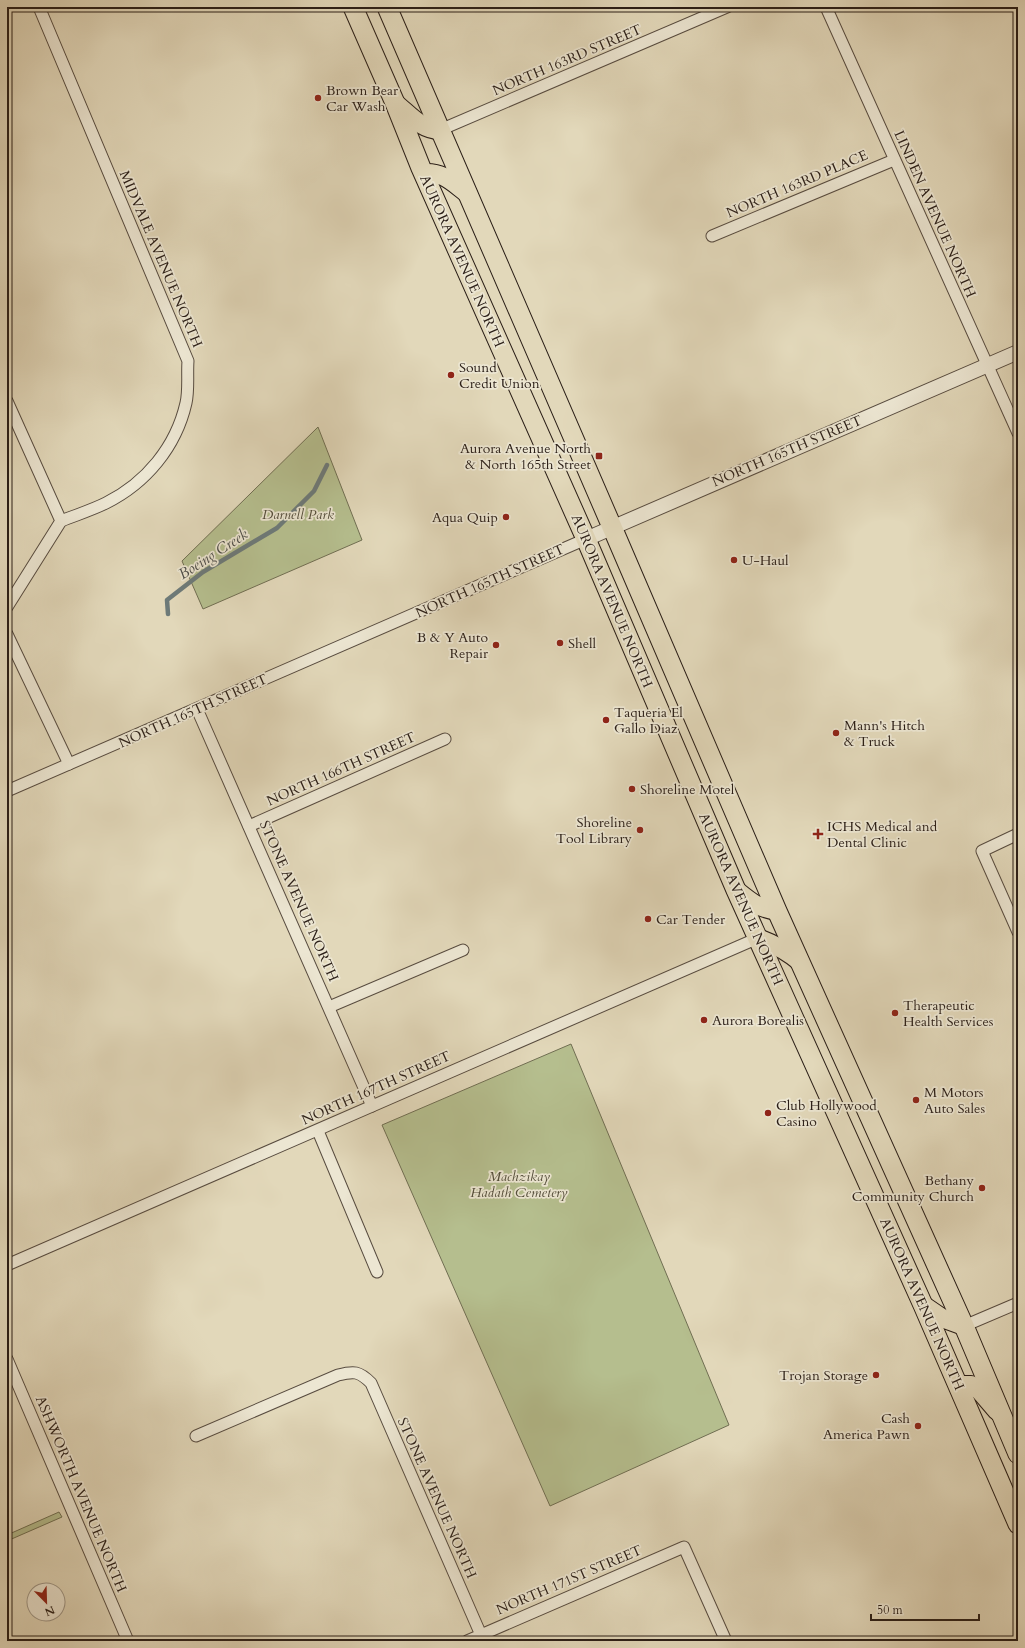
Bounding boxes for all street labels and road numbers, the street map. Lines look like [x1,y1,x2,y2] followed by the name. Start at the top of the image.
[489,20,645,100] street label: NORTH 163RD STREET
[889,127,981,301] street label: LINDEN AVENUE NORTH
[723,145,871,222] street label: NORTH 163RD PLACE
[115,167,207,351] street label: MIDVALE AVENUE NORTH
[415,172,509,351] street label: AURORA AVENUE NORTH
[709,411,865,491] street label: NORTH 165TH STREET
[567,511,657,691] street label: AURORA AVENUE NORTH
[412,540,568,622] street label: NORTH 165TH STREET
[115,670,271,752] street label: NORTH 165TH STREET
[263,728,419,810] street label: NORTH 166TH STREET
[694,810,788,989] street label: AURORA AVENUE NORTH
[255,818,343,985] street label: STONE AVENUE NORTH
[298,1047,454,1129] street label: NORTH 167TH STREET
[875,1215,969,1394] street label: AURORA AVENUE NORTH
[31,1393,131,1596] street label: ASHWORTH AVENUE NORTH
[393,1415,481,1582] street label: STONE AVENUE NORTH
[493,1541,645,1619] street label: NORTH 171ST STREET

